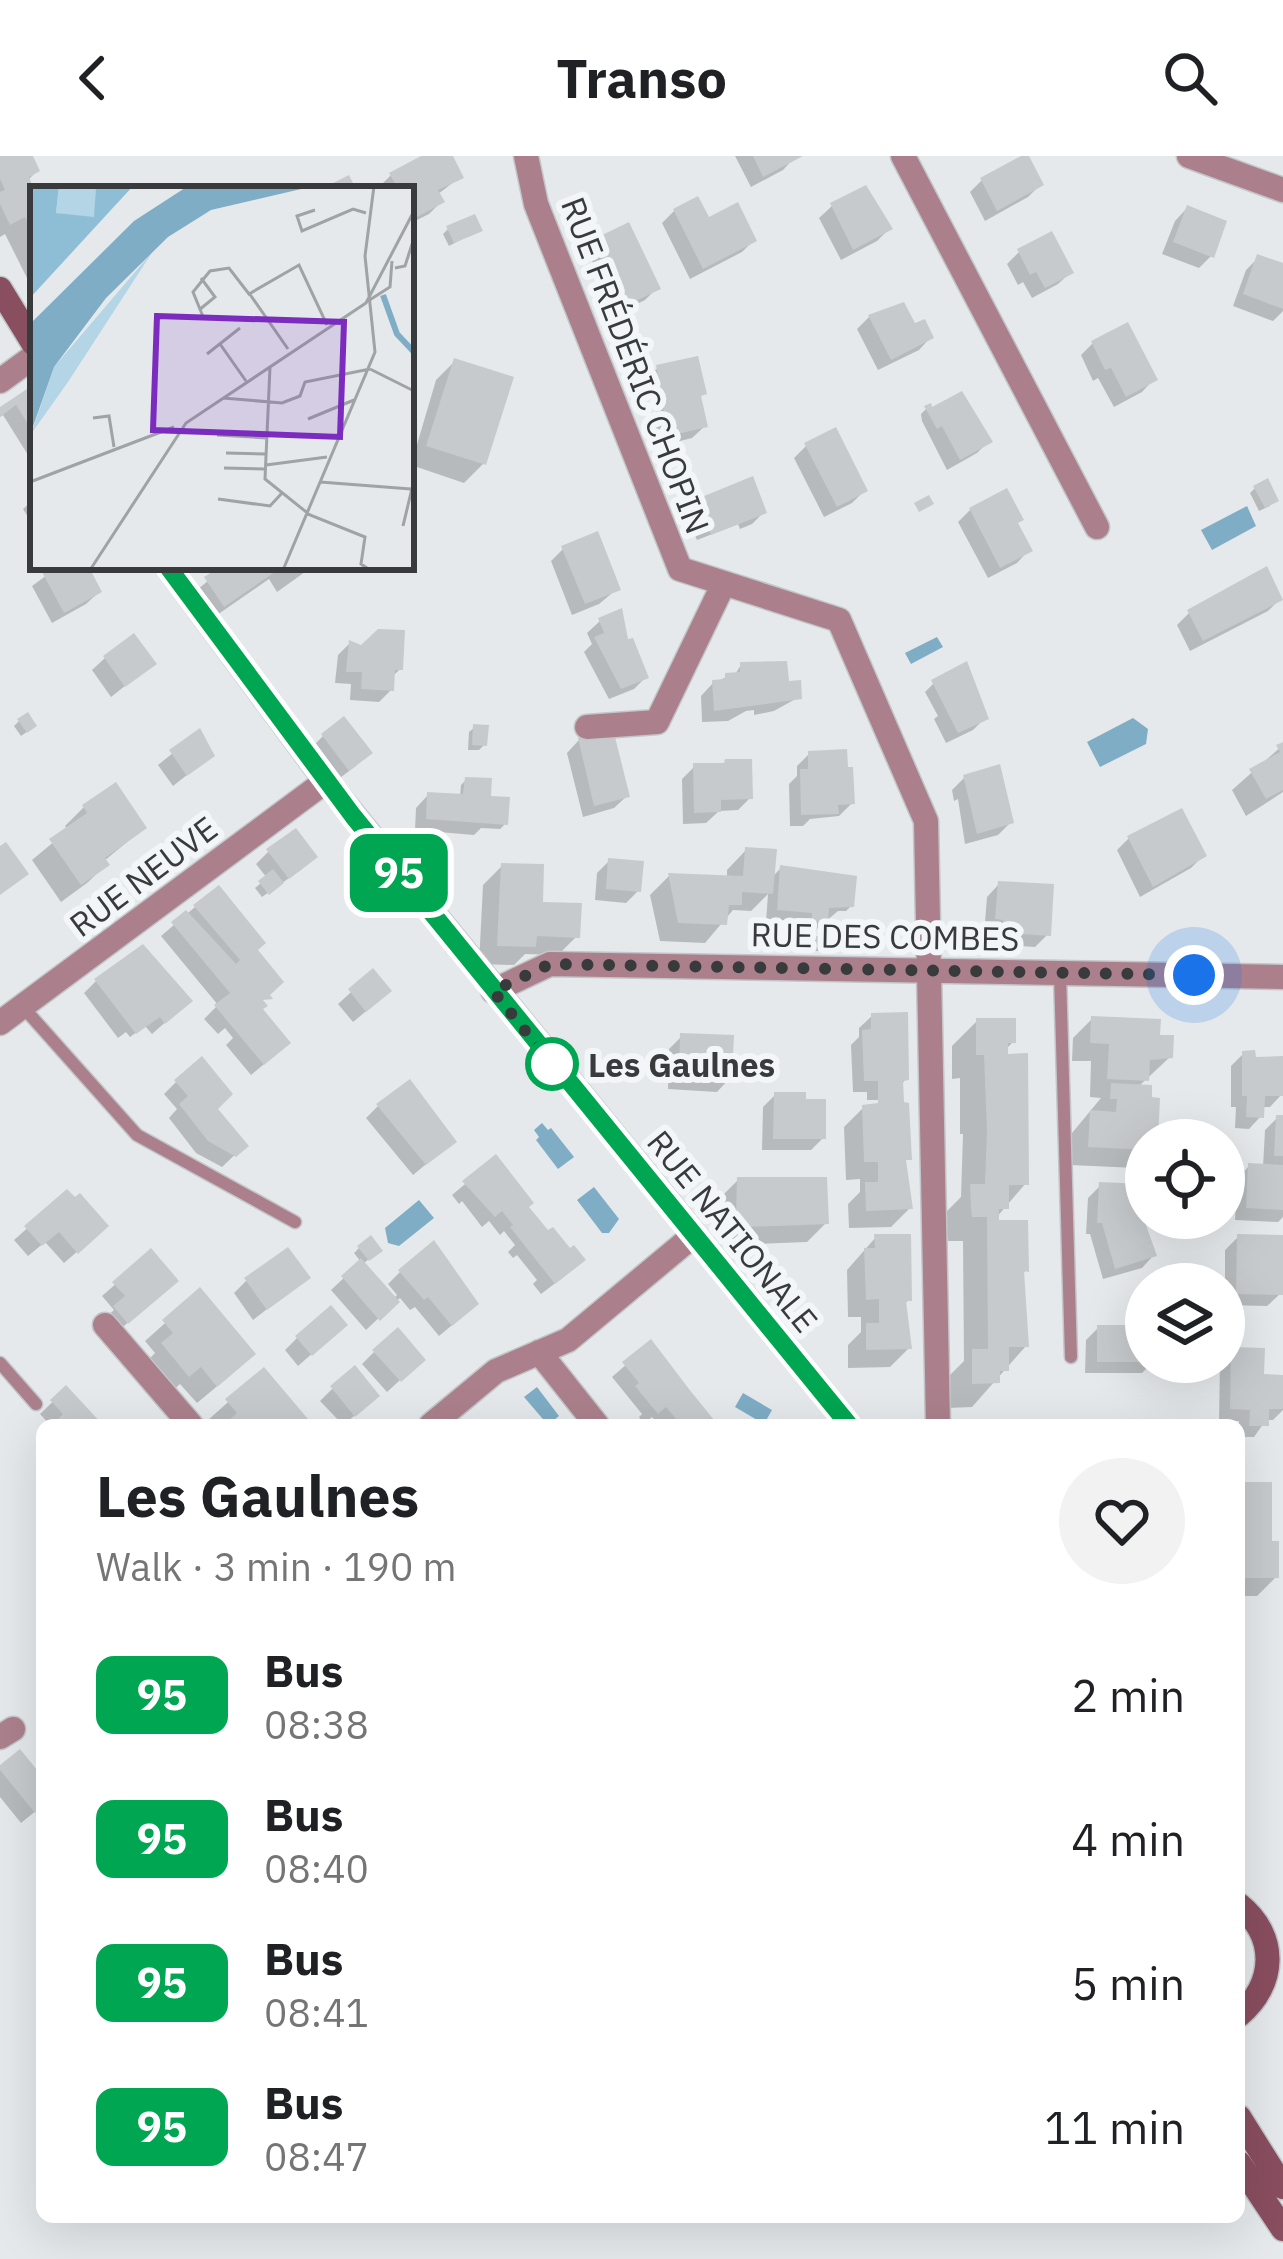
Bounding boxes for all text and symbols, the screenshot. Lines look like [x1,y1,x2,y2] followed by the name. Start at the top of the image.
[556,43,727,113] text: Transo
[60,45,126,111] icon: back
[1157,45,1223,111] icon: search
[30,186,414,570] inset map
[552,191,720,539] street label: RUE FRÉDÉRIC CHOPIN
[60,806,226,946] street label: RUE NEUVE
[345,834,453,912] line badge: 95
[374,845,424,900] text: 95
[750,912,1020,960] street label: RUE DES COMBES
[1164,945,1224,1005] your location
[527,1039,577,1089] marker: Les Gaulnes
[588,1043,775,1086] place label: Les Gaulnes
[1125,1119,1245,1383] map controls
[1125,1119,1245,1239] button: locate
[638,1121,828,1341] street label: RUE NATIONALE
[1125,1263,1245,1383] button: layers
[1059,1458,1185,1584] button: heart
[96,1459,419,1533] text: Les Gaulnes
[96,1541,457,1592] text: Walk · 3 min · 190 m
[264,1641,344,1699] text: Bus
[1071,1666,1185,1724] text: 2 min
[137,1667,187,1722] text: 95
[264,1699,369,1750] text: 08:38
[264,1785,344,1843] text: Bus
[1071,1810,1185,1868] text: 4 min
[137,1811,187,1866] text: 95
[264,1843,369,1894] text: 08:40
[264,1929,344,1987] text: Bus
[1071,1954,1185,2012] text: 5 min
[137,1955,187,2010] text: 95
[264,1987,369,2038] text: 08:41
[264,2073,344,2131] text: Bus
[1044,2098,1185,2156] text: 11 min
[137,2099,187,2154] text: 95
[264,2131,369,2182] text: 08:47

